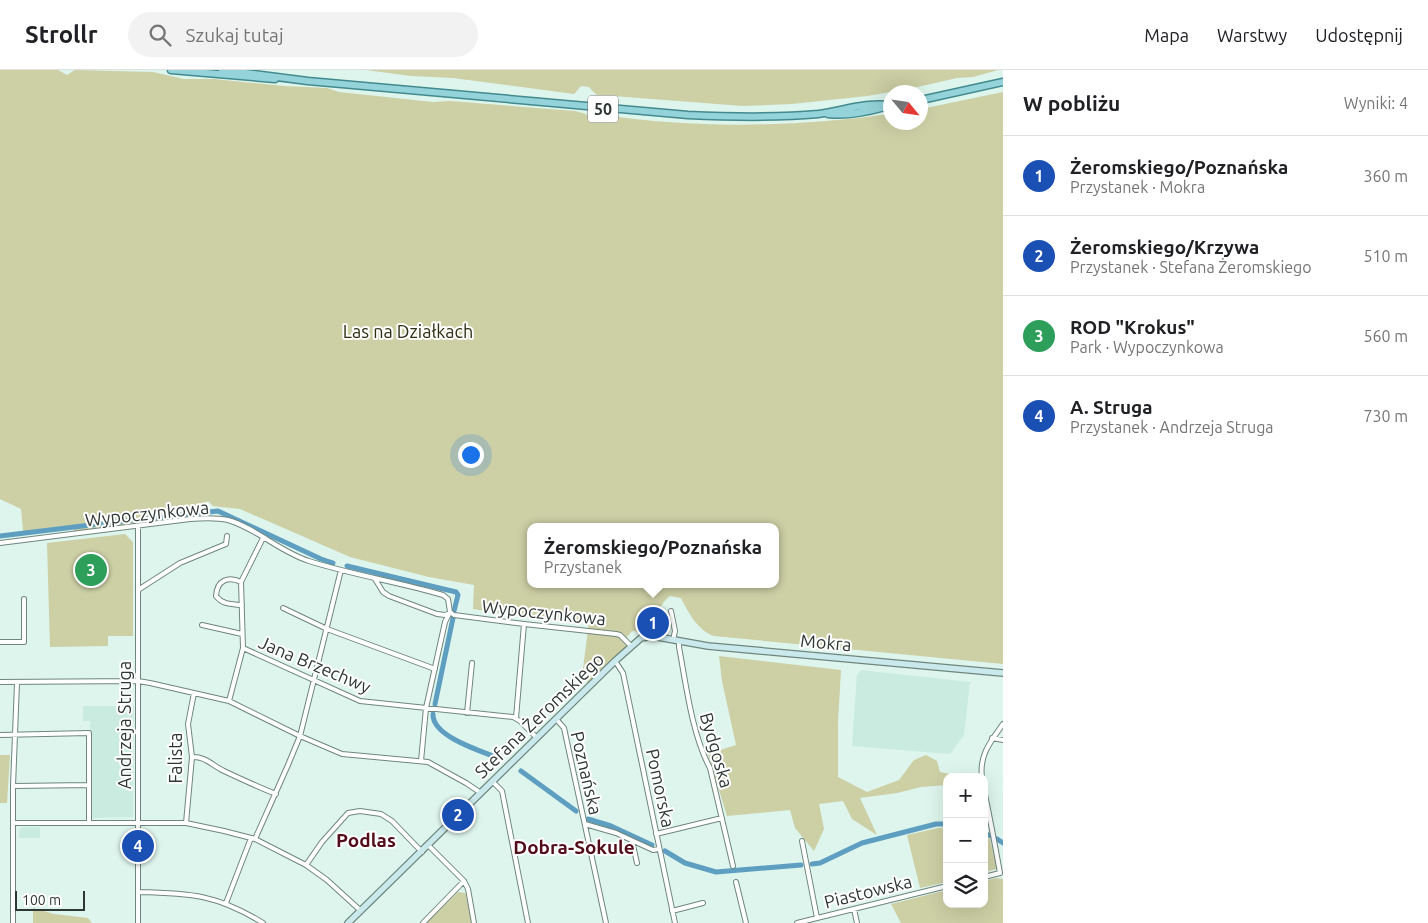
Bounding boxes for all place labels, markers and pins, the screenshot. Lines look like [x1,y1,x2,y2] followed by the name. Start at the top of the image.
[75,551,107,589] pin: 3
[637,604,669,642] pin: 1
[442,796,474,834] pin: 2
[122,827,154,865] pin: 4

